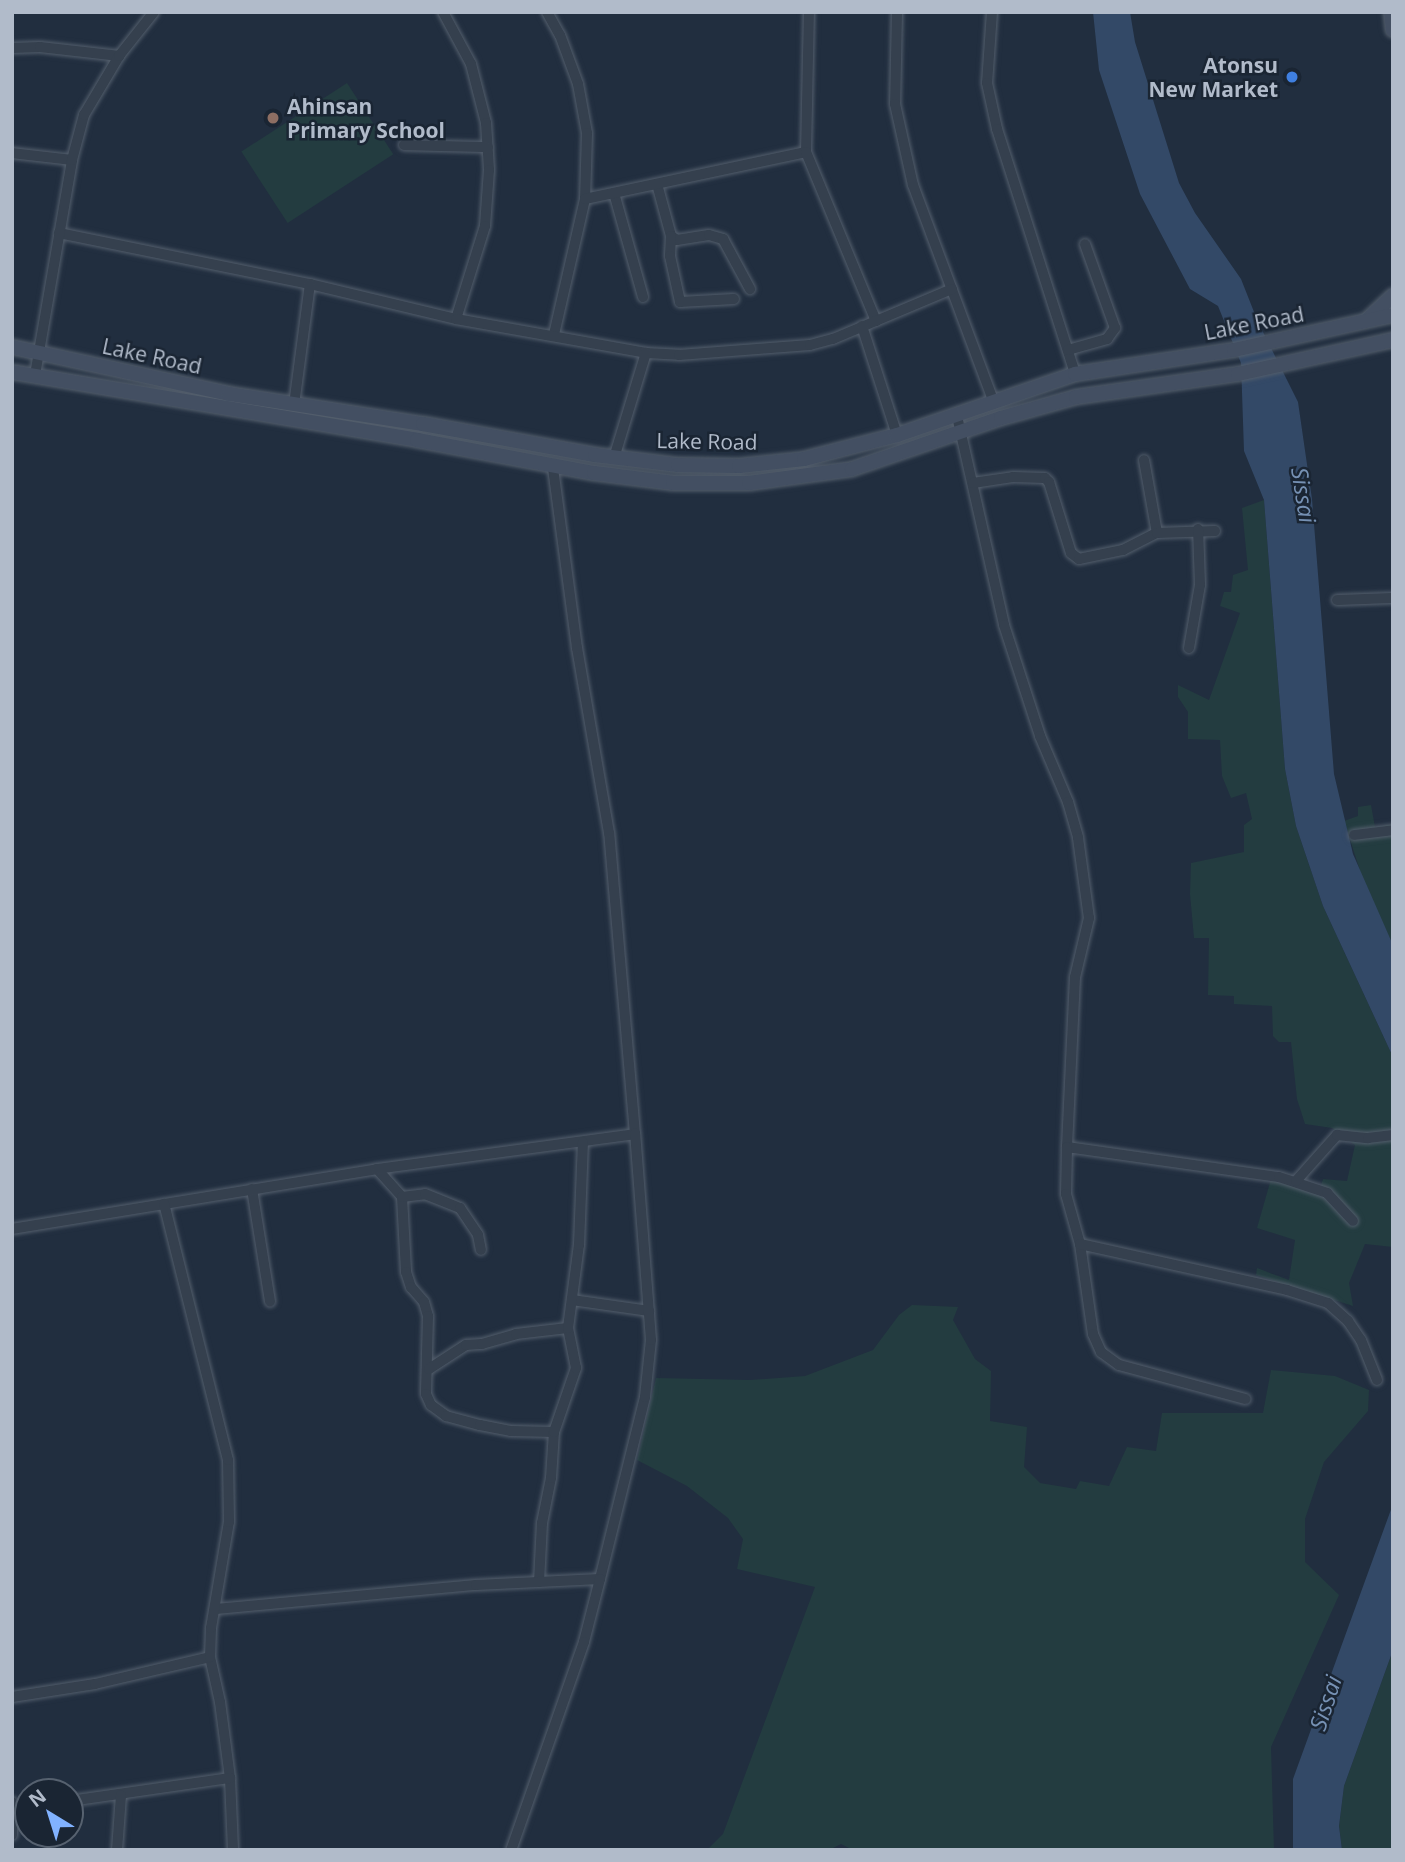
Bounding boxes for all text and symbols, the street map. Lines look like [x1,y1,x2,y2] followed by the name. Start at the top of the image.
[1149,52,1278,102] place label: Atonsu New Market
[1284,69,1300,85] marker: Atonsu New Market
[287,93,445,143] place label: Ahinsan Primary School
[265,110,281,126] marker: Ahinsan Primary School
[1202,301,1306,345] street label: Lake Road
[100,333,204,379] street label: Lake Road
[656,428,758,454] street label: Lake Road
[1286,465,1322,525] water label: Sissai
[1303,1672,1347,1734] water label: Sissai
[14,1778,84,1848] north arrow
[23,1783,51,1813] text: N

